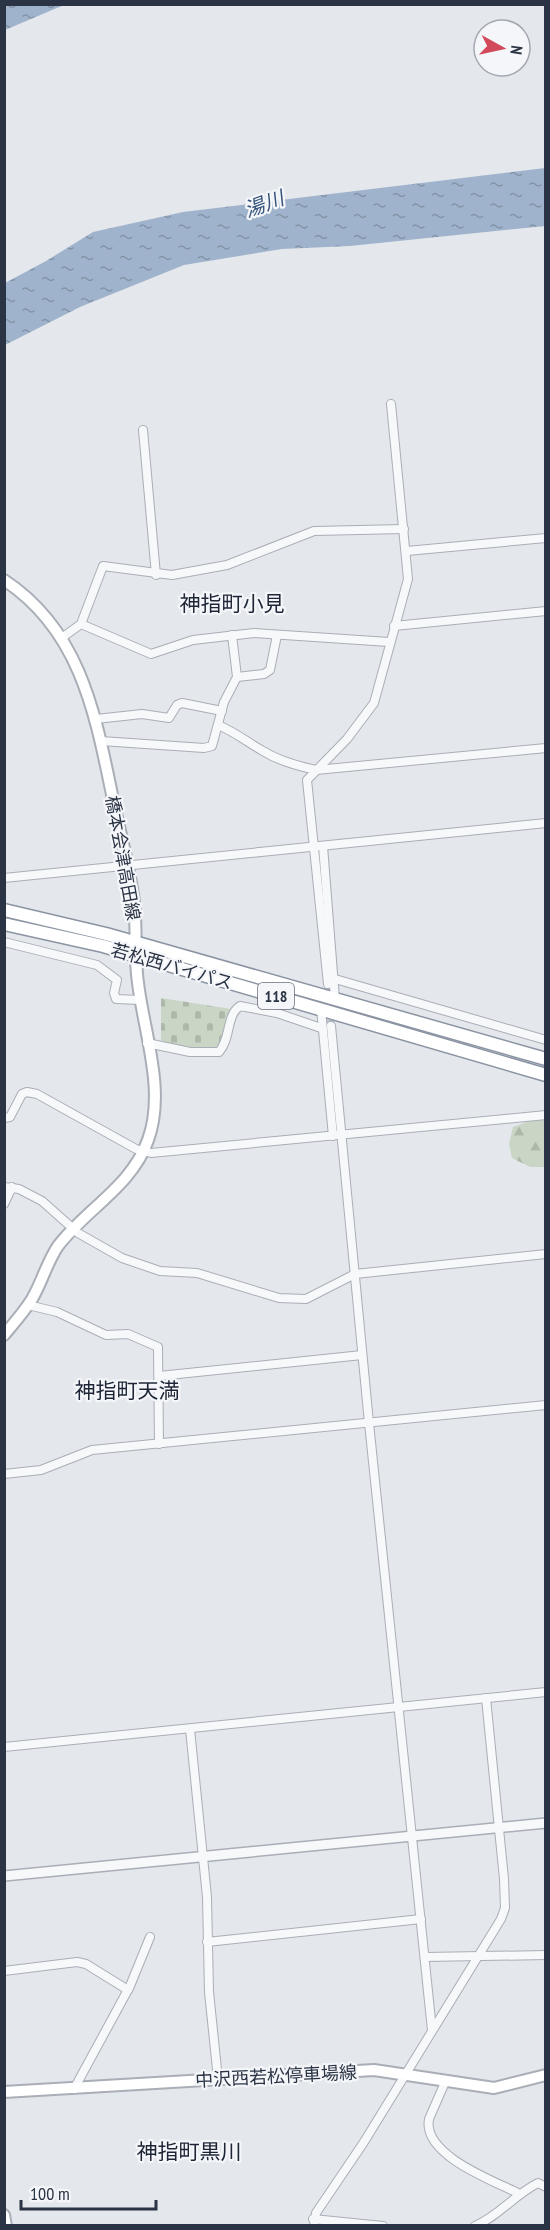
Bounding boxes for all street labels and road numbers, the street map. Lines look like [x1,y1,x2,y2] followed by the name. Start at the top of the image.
[101,794,145,922] street label: 橋本会津高田線
[108,938,236,994] street label: 若松西バイパス
[258,983,294,1009] road number: 118
[195,2060,357,2092] street label: 中沢西若松停車場線

